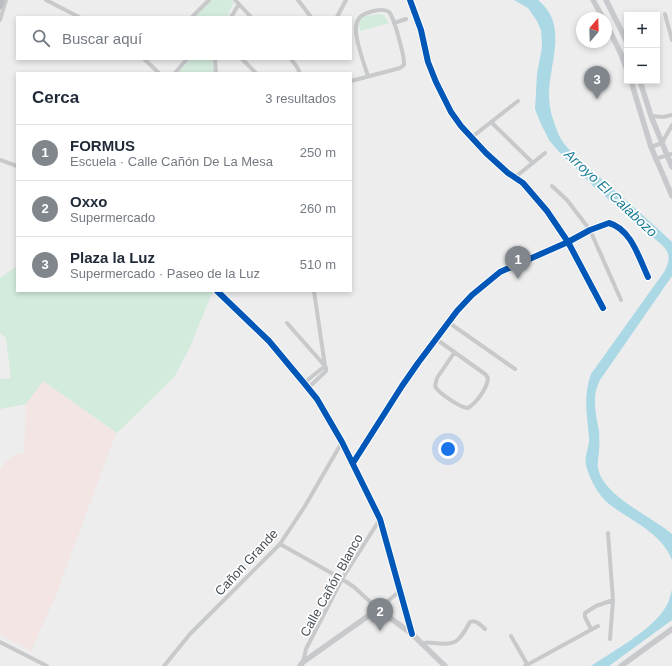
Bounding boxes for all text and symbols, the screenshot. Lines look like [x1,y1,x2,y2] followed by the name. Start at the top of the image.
[576,12,612,48] north arrow
[624,12,660,84] map controls
[624,12,660,48] button: +
[16,16,352,60] search box
[30,27,52,49] icon: search
[62,30,142,47] text: Buscar aquí
[624,48,660,84] button: −
[584,66,610,99] pin: 3
[32,88,79,107] text: Cerca
[265,91,336,106] text: 3 resultados
[70,137,135,154] text: FORMUS
[41,145,49,160] text: 1
[300,145,336,160] text: 250 m
[561,145,661,240] water label: Arroyo El Calabozo
[70,154,273,169] text: Escuela · Calle Cañón De La Mesa
[70,193,108,210] text: Oxxo
[41,201,49,216] text: 2
[300,201,336,216] text: 260 m
[70,210,155,225] text: Supermercado
[505,246,531,279] pin: 1
[70,249,155,266] text: Plaza la Luz
[41,257,49,272] text: 3
[300,257,336,272] text: 510 m
[70,266,260,281] text: Supermercado · Paseo de la Luz
[438,439,458,459] your location
[212,526,281,599] street label: Cañon Grande
[297,531,366,639] street label: Calle Cañón Blanco
[367,598,393,631] pin: 2

